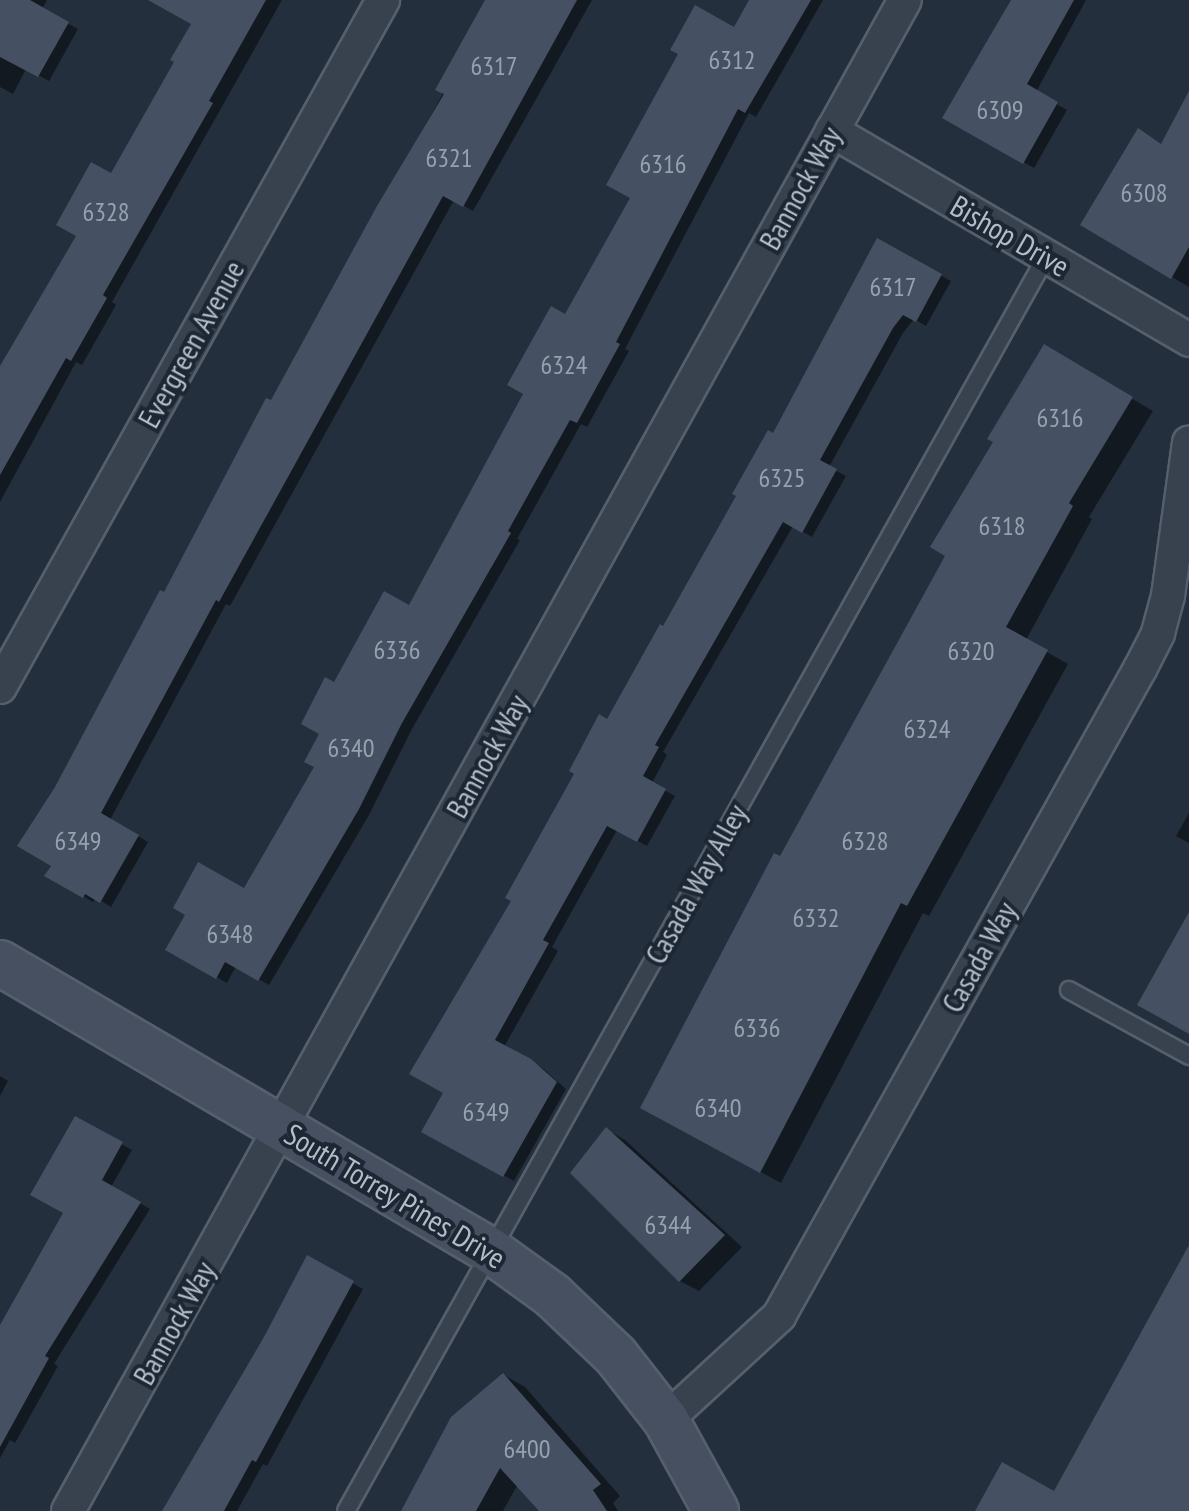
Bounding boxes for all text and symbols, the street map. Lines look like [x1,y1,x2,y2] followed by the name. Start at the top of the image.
[709,44,755,76] house number: 6312
[471,50,517,82] house number: 6317
[977,94,1023,126] house number: 6309
[751,120,849,256] street label: Bannock Way
[426,142,472,174] house number: 6321
[640,148,686,180] house number: 6316
[1121,177,1167,209] house number: 6308
[944,188,1076,284] street label: Bishop Drive
[83,196,129,228] house number: 6328
[130,254,252,434] street label: Evergreen Avenue
[870,271,916,303] house number: 6317
[541,349,587,381] house number: 6324
[1037,402,1083,434] house number: 6316
[759,462,805,494] house number: 6325
[979,510,1025,542] house number: 6318
[374,634,420,666] house number: 6336
[948,635,994,667] house number: 6320
[438,688,536,824] street label: Bannock Way
[904,713,950,745] house number: 6324
[328,732,374,764] house number: 6340
[637,797,755,971] street label: Casada Way Alley
[55,825,101,857] house number: 6349
[842,825,888,857] house number: 6328
[934,895,1024,1019] street label: Casada Way
[793,902,839,934] house number: 6332
[207,918,253,950] house number: 6348
[734,1012,780,1044] house number: 6336
[695,1092,741,1124] house number: 6340
[463,1096,509,1128] house number: 6349
[278,1116,512,1276] street label: South Torrey Pines Drive
[645,1209,691,1241] house number: 6344
[125,1255,223,1391] street label: Bannock Way
[504,1433,550,1465] house number: 6400

